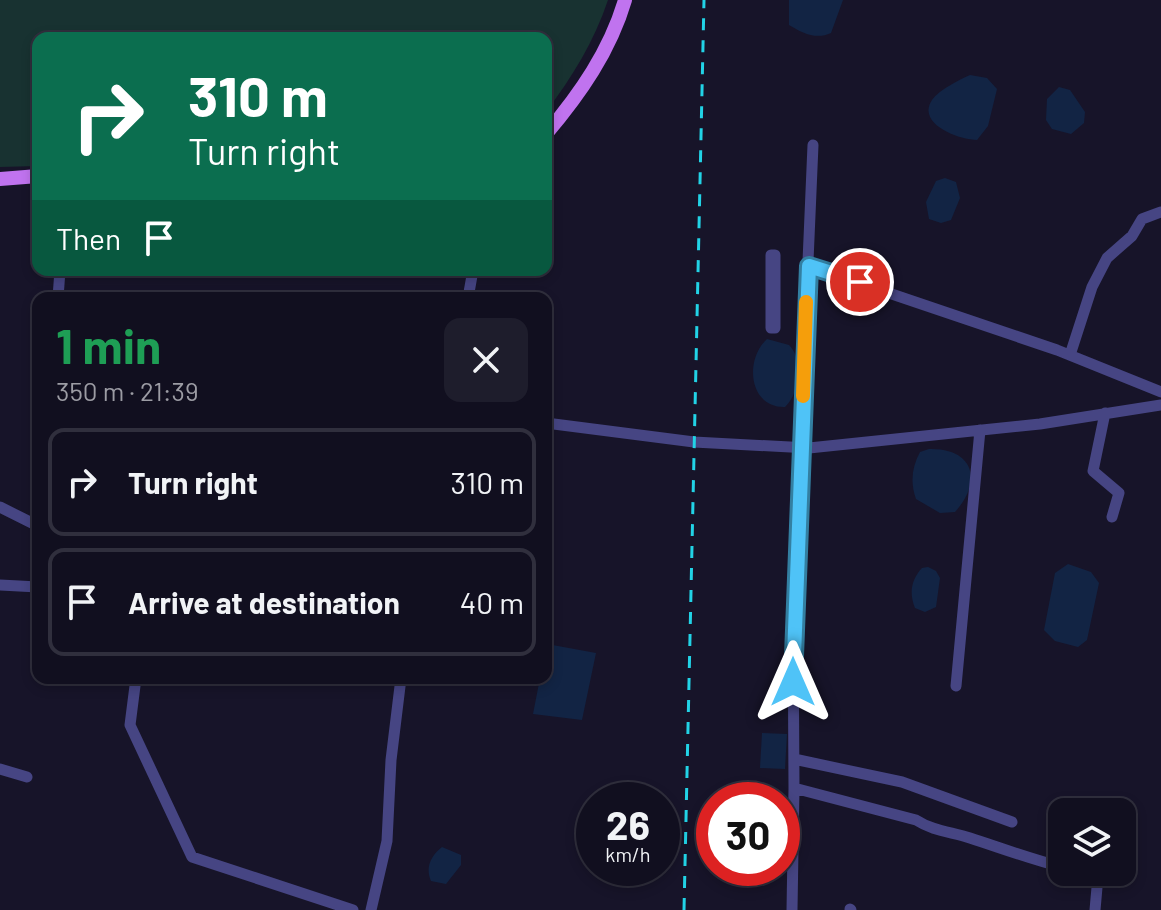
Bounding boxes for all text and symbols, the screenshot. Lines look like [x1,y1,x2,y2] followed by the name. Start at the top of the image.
[188,61,328,128] text: 310 m
[56,64,160,168] icon: right
[188,129,340,172] text: Turn right
[137,216,181,260] icon: arrive
[56,220,121,256] text: Then
[826,248,894,316] pin
[838,260,882,304] icon: arrive
[56,316,161,374] text: 1 min
[444,318,528,402] button: close
[56,375,198,406] text: 350 m · 21:39
[60,460,104,504] icon: right
[128,464,258,500] text: Turn right
[451,464,524,500] text: 310 m
[60,580,104,624] icon: arrive
[128,584,400,620] text: Arrive at destination
[460,584,524,620] text: 40 m
[751,640,835,724] position arrow
[696,782,800,886] speed limit sign: 30
[1048,798,1136,886] map controls
[1048,798,1136,886] button: layers
[606,800,650,848] text: 26
[605,842,651,866] text: km/h

